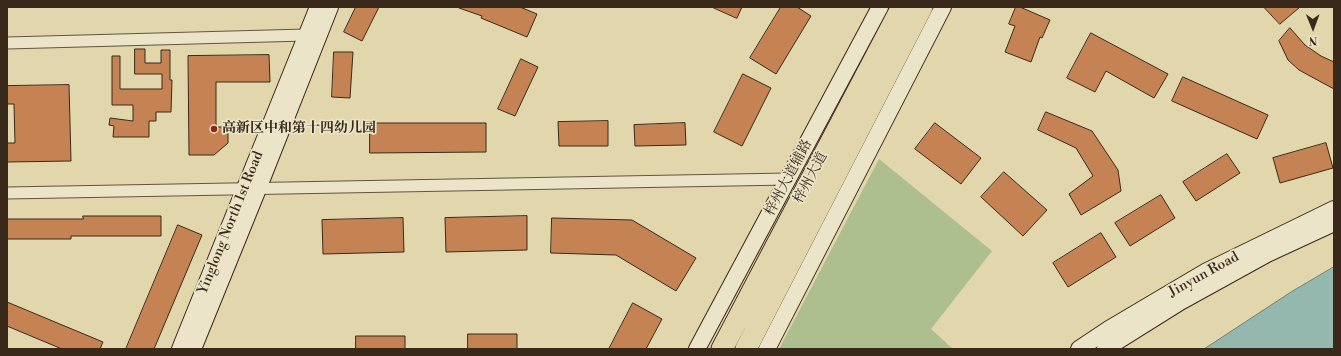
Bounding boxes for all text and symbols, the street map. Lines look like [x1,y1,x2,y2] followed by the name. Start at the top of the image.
[1293,8,1333,48] north arrow
[1309,33,1318,47] text: N
[222,121,376,137] place label: 高新区中和第十四幼儿园
[209,124,219,134] marker: 高新区中和第十四幼儿园
[762,137,816,219] street label: 梓州大道辅路
[195,149,267,297] street label: Yinglong North 1st Road
[790,149,832,207] street label: 梓州大道
[1166,249,1242,301] street label: Jinyun Road

